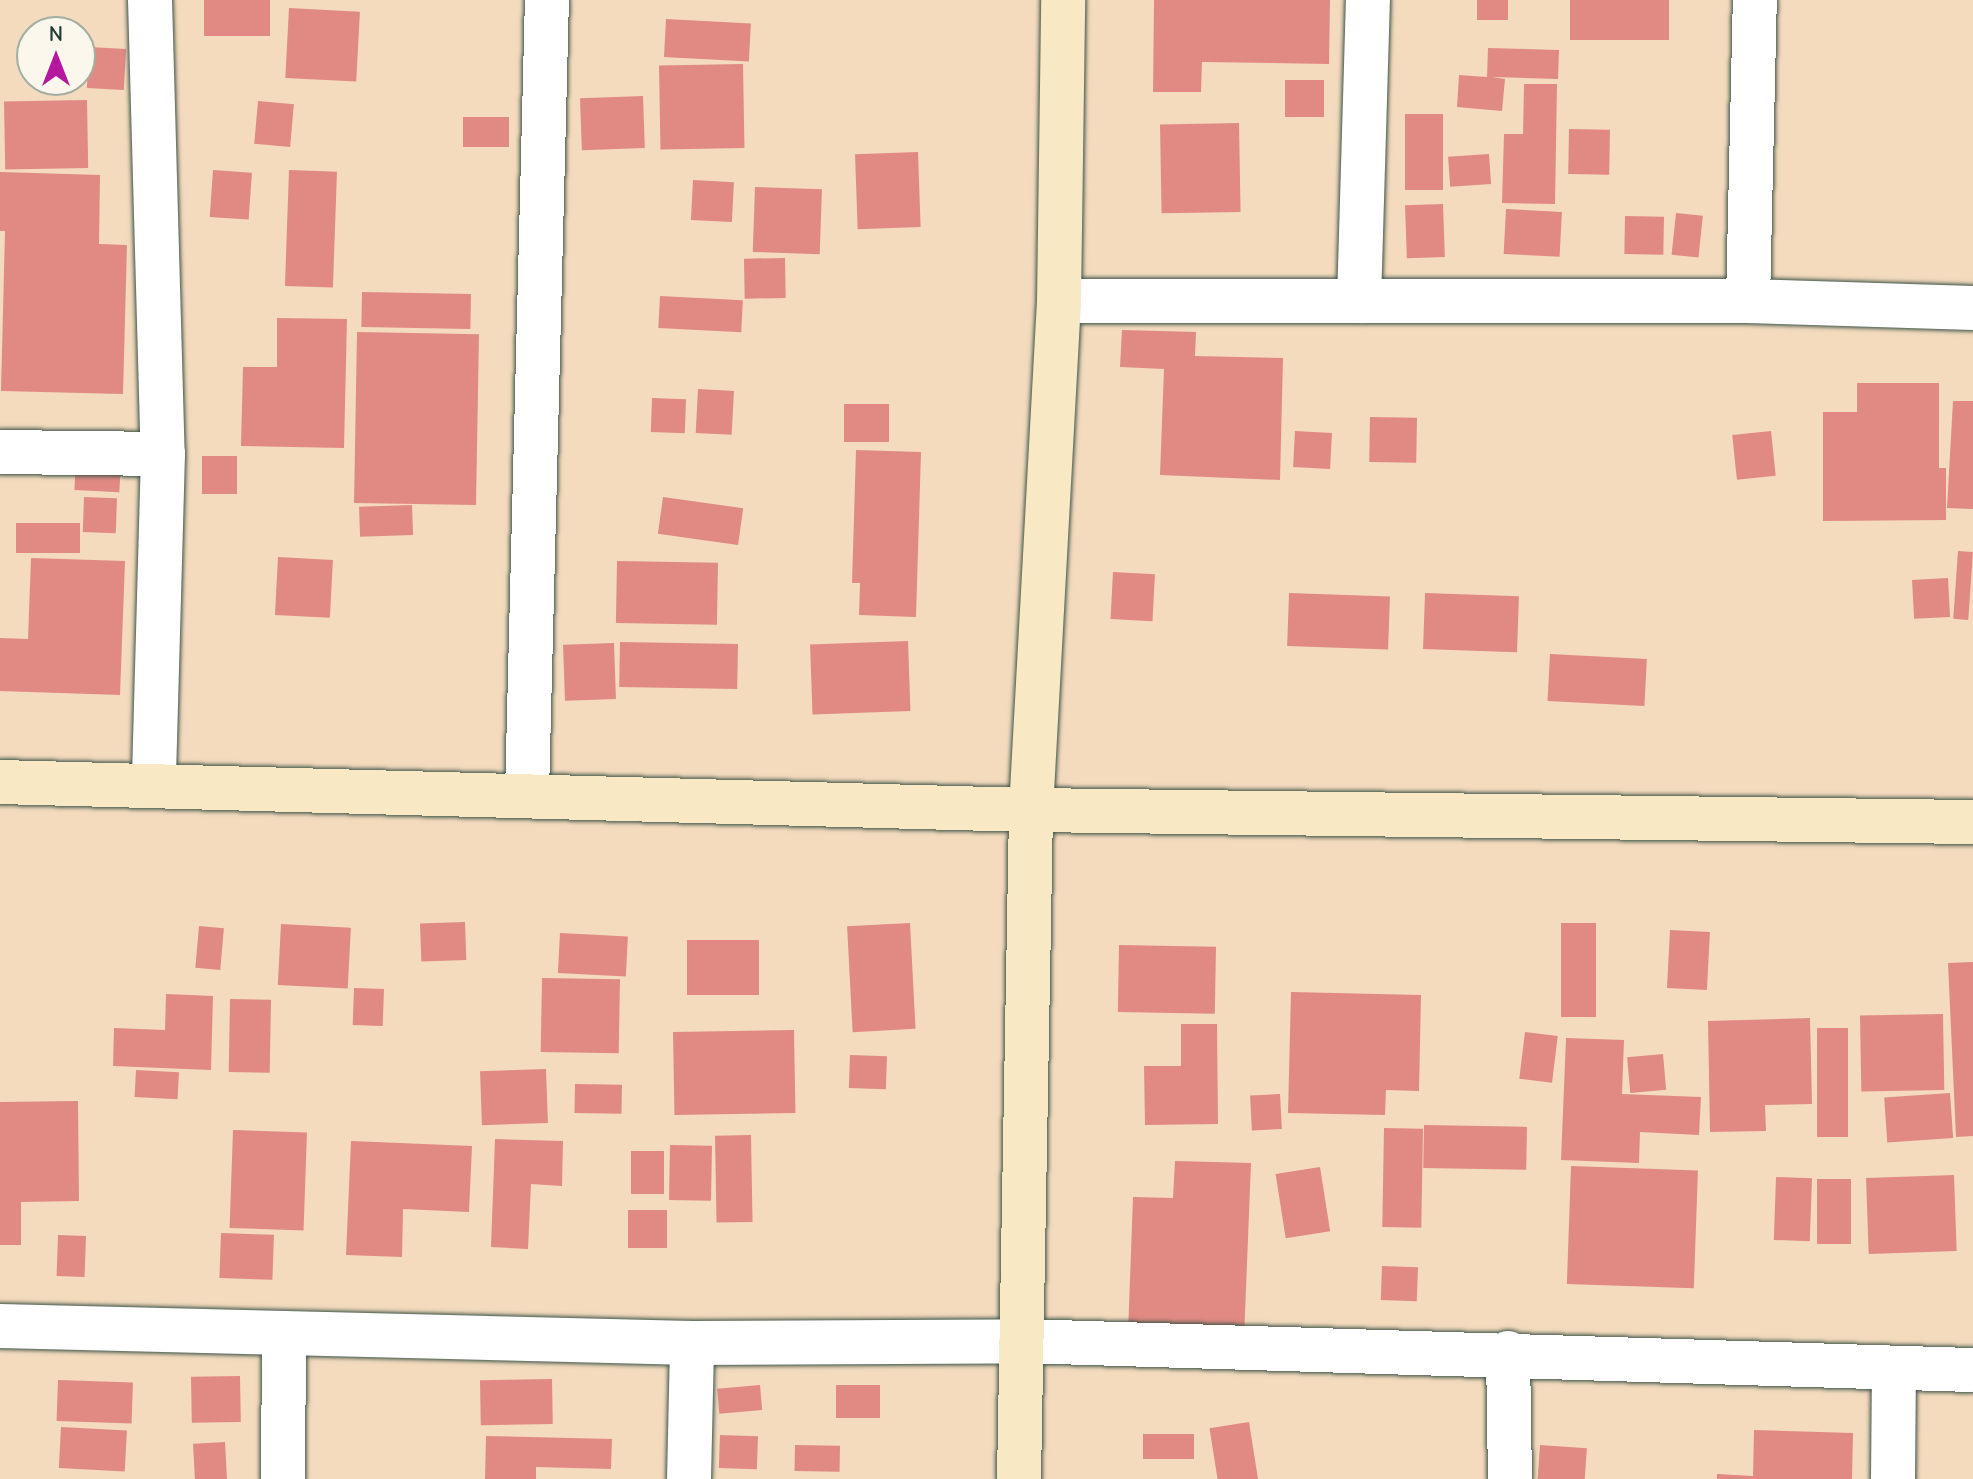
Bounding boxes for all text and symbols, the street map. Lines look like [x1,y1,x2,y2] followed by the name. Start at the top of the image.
[16,16,96,96] north arrow
[49,21,63,47] text: N

